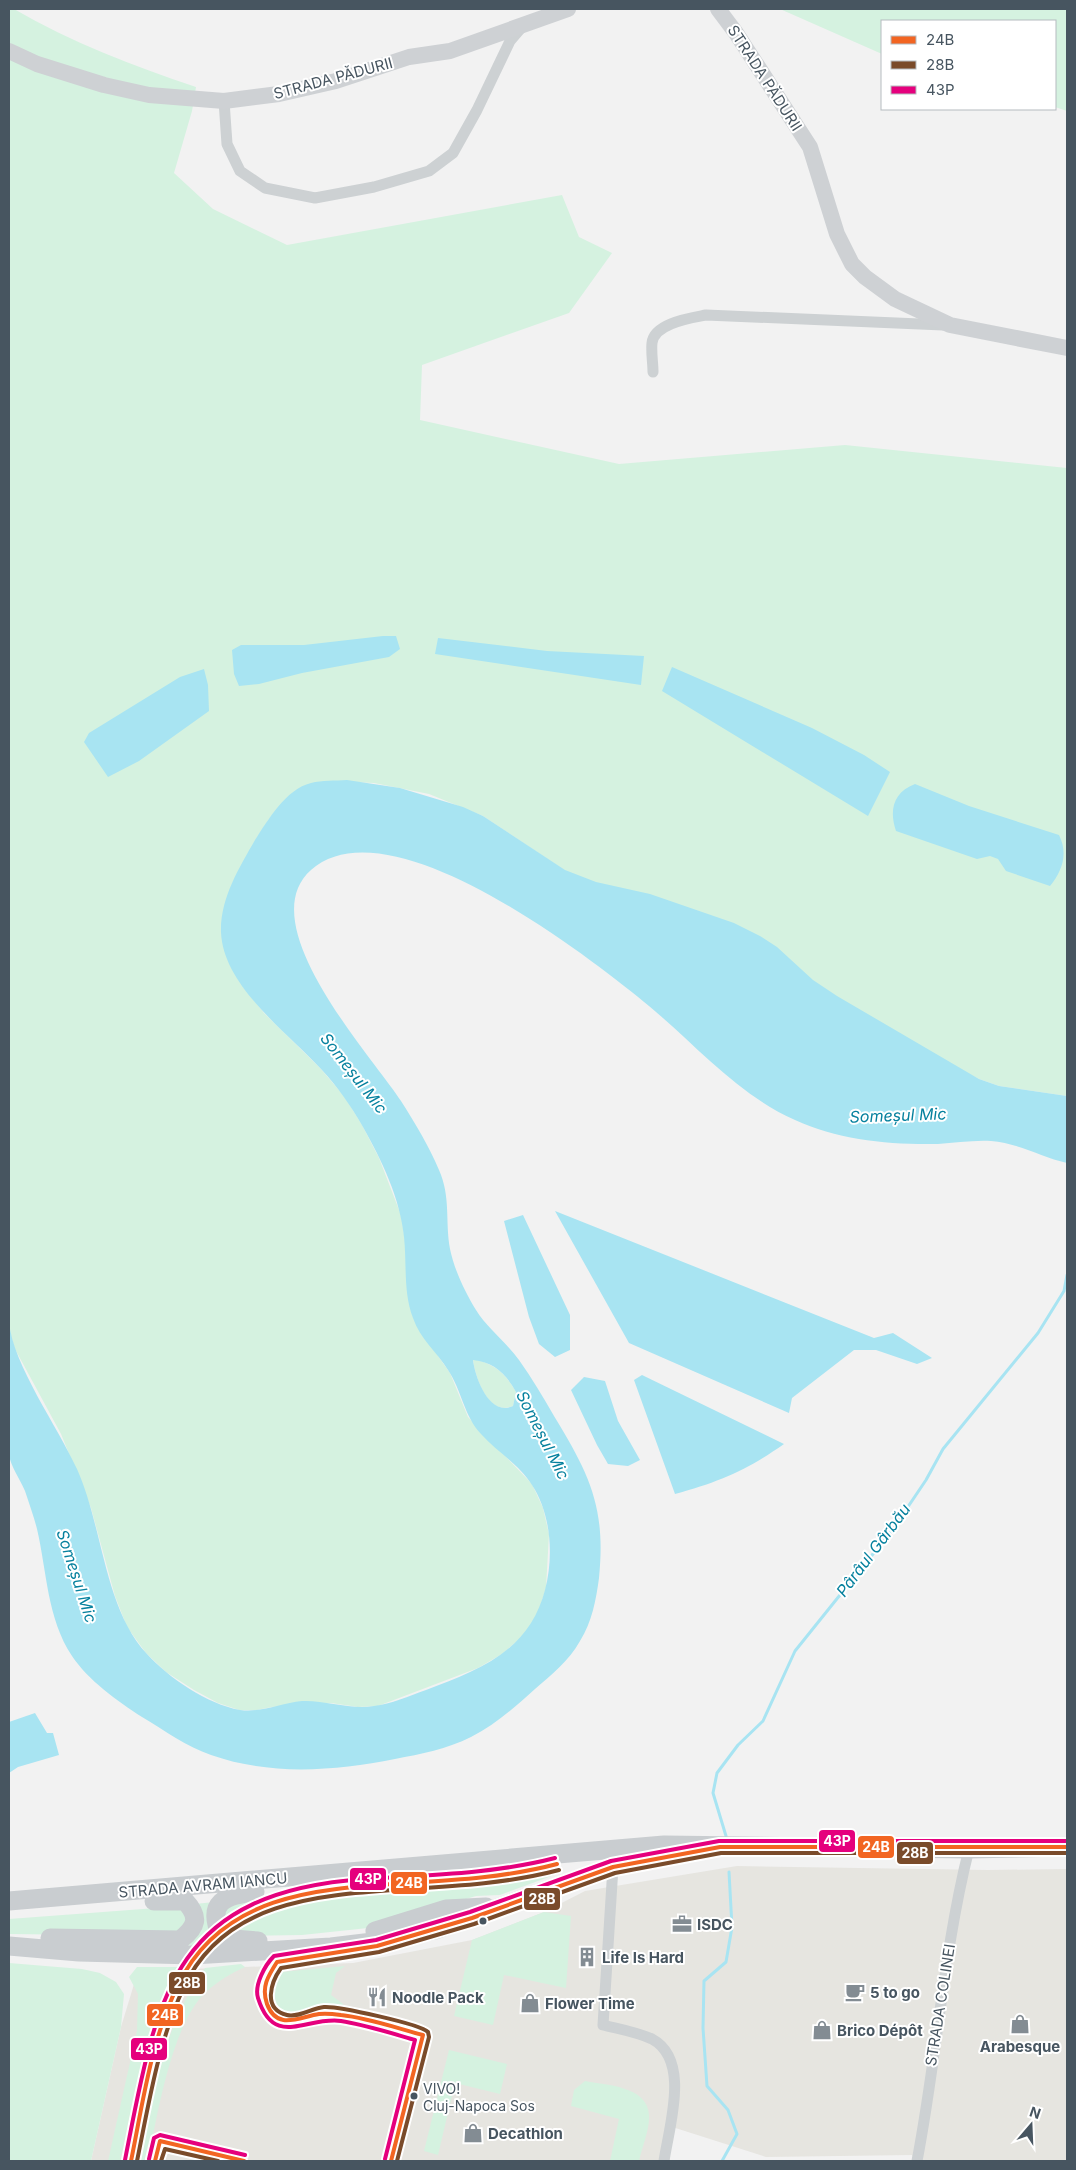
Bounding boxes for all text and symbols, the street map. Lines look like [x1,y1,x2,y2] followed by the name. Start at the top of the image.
[881,20,1056,110] legend
[724,21,806,135] street label: STRADA PĂDURII
[926,30,954,49] text: 24B
[271,53,395,103] street label: STRADA PĂDURII
[926,55,954,74] text: 28B
[926,80,955,99] text: 43P
[316,1029,392,1117] water label: Someșul Mic
[849,1103,947,1127] water label: Someșul Mic
[512,1387,574,1483] water label: Someșul Mic
[832,1500,914,1600] water label: Pârâul Gârbău
[53,1527,101,1625] water label: Someșul Mic
[818,1829,856,1853] line badge: 43P
[823,1832,851,1849] text: 43P
[857,1835,895,1859] line badge: 24B
[862,1838,890,1855] text: 24B
[896,1841,934,1865] line badge: 28B
[901,1844,929,1861] text: 28B
[349,1867,387,1891] line badge: 43P
[118,1868,288,1902] street label: STRADA AVRAM IANCU
[354,1870,382,1887] text: 43P
[390,1871,428,1895] line badge: 24B
[395,1874,423,1891] text: 24B
[523,1887,561,1911] line badge: 28B
[528,1890,556,1907] text: 28B
[671,1913,693,1935] office icon: ISDC
[697,1915,733,1934] place label: ISDC
[478,1916,488,1926] unlabelled marker
[921,1943,959,2067] street label: STRADA COLINEI
[576,1946,598,1968] building icon: Life Is Hard
[602,1948,684,1967] place label: Life Is Hard
[168,1971,206,1995] line badge: 28B
[173,1974,201,1991] text: 28B
[844,1981,866,2003] cafe icon: 5 to go
[870,1983,920,2002] place label: 5 to go
[366,1986,388,2008] restaurant icon: Noodle Pack
[392,1988,484,2007] place label: Noodle Pack
[519,1992,541,2014] shop icon: Flower Time
[545,1994,635,2013] place label: Flower Time
[146,2003,184,2027] line badge: 24B
[151,2006,179,2023] text: 24B
[1009,2013,1031,2035] shop icon: Arabesque
[811,2019,833,2041] shop icon: Brico Dépôt
[837,2021,923,2040] place label: Brico Dépôt
[130,2037,168,2061] line badge: 43P
[980,2037,1060,2056] place label: Arabesque
[135,2040,163,2057] text: 43P
[423,2080,535,2114] place label: VIVO! Cluj-Napoca Sos
[409,2091,419,2101] marker: VIVO! Cluj-Napoca Sos
[1006,2100,1056,2150] north arrow
[1028,2102,1043,2122] text: N
[462,2122,484,2144] shop icon: Decathlon
[488,2124,563,2143] place label: Decathlon

